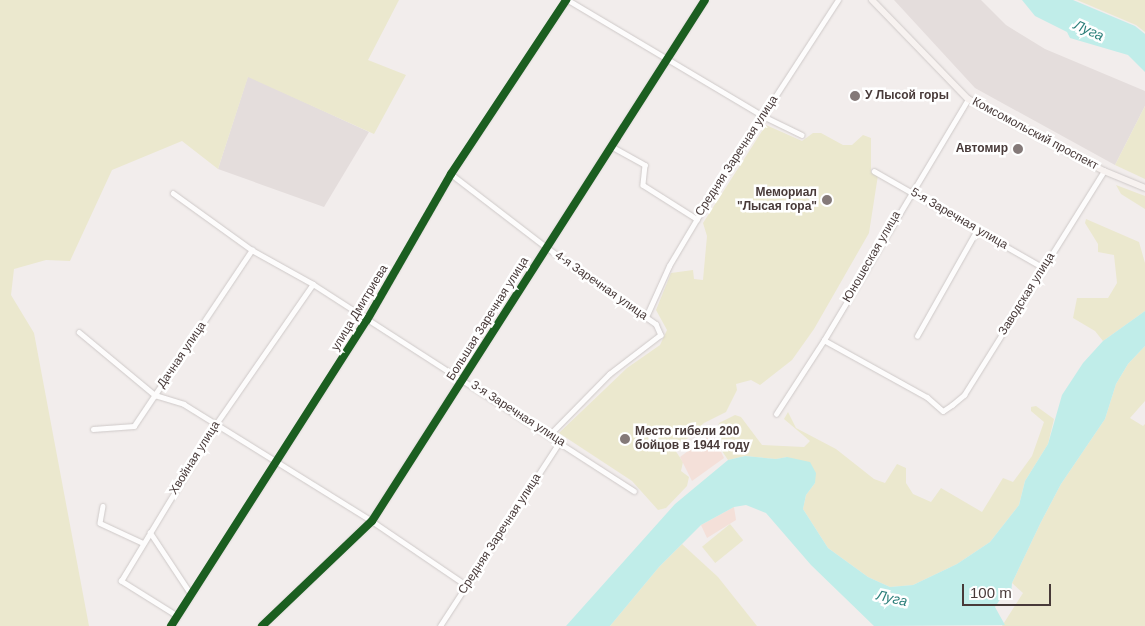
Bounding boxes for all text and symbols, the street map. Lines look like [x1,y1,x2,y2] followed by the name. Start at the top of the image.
[1071,16,1107,44] water label: Луга
[865,89,949,103] place label: У Лысой горы
[849,90,861,102] marker: У Лысой горы
[693,93,781,219] street label: Средняя Заречная улица
[970,95,1100,173] street label: Комсомольский проспект
[956,142,1008,156] place label: Автомир
[1012,143,1024,155] marker: Автомир
[908,185,1010,253] street label: 5-я Заречная улица
[737,186,817,214] place label: Мемориал "Лысая гора"
[821,194,833,206] marker: Мемориал "Лысая гора"
[840,209,904,305] street label: Юношеская улица
[552,249,650,323] street label: 4-я Заречная улица
[996,250,1058,338] street label: Заводская улица
[444,255,532,383] street label: Большая Заречная улица
[329,262,391,354] street label: улица Дмитриева
[155,319,209,391] street label: Дачная улица
[468,378,568,450] street label: 3-я Заречная улица
[167,419,223,497] street label: Хвойная улица
[635,425,750,453] place label: Место гибели 200 бойцов в 1944 году
[619,433,631,445] marker: Место гибели 200 бойцов в 1944 году
[456,471,544,597] street label: Средняя Заречная улица
[965,574,1054,606] scale bar
[970,584,1012,601] text: 100 m
[875,586,909,610] water label: Луга

